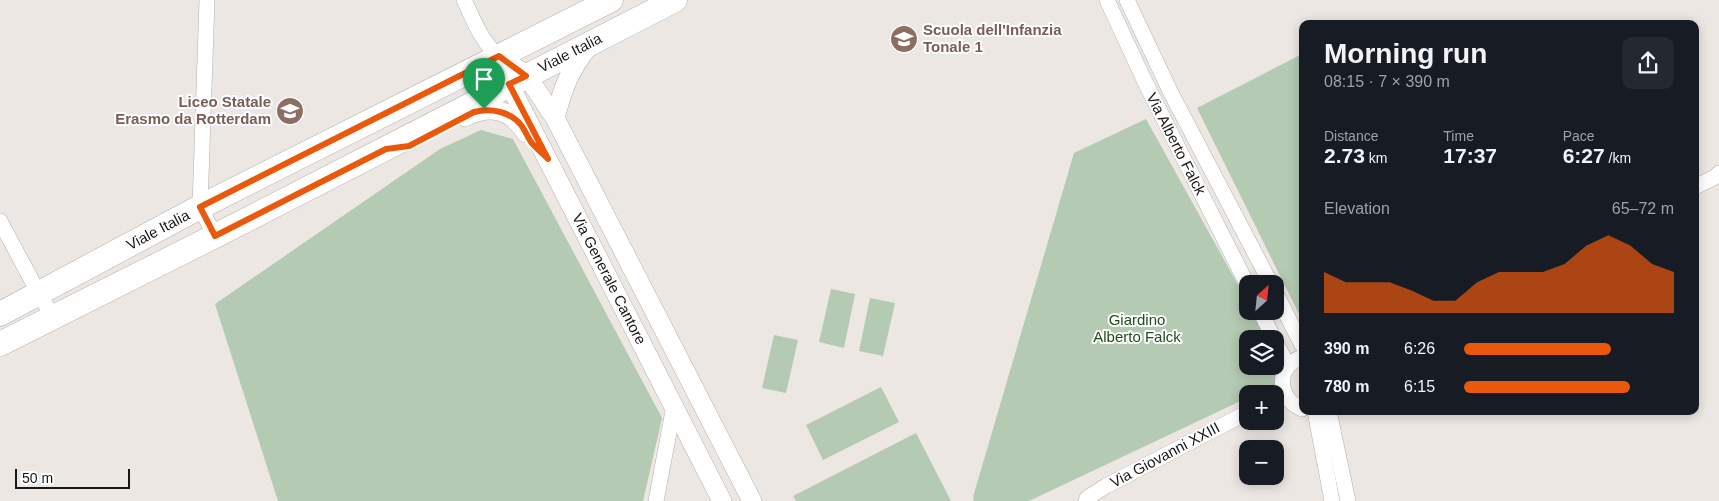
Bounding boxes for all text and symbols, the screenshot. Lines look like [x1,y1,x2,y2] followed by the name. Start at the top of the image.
[923,21,1062,55] place label: Scuola dell'Infanzia Tonale 1
[889,24,919,54] school or university icon: Scuola dell'Infanzia Tonale 1
[535,29,605,76] street label: Viale Italia
[1622,37,1674,89] button: share
[1324,38,1487,69] text: Morning run
[463,58,505,109] pin
[470,65,498,93] icon: arrive
[1324,73,1450,90] text: 08:15 · 7 × 390 m
[1143,90,1210,198] street label: Via Alberto Falck
[115,93,271,127] place label: Liceo Statale Erasmo da Rotterdam
[275,96,305,126] school or university icon: Liceo Statale Erasmo da Rotterdam
[1324,128,1378,144] text: Distance
[1443,128,1474,144] text: Time
[1563,128,1595,144] text: Pace
[1324,144,1365,167] text: 2.73
[1443,144,1497,167] text: 17:37
[1563,144,1605,167] text: 6:27
[1365,150,1387,166] text: km
[1605,150,1631,166] text: /km
[1324,200,1390,217] text: Elevation
[1612,200,1674,217] text: 65–72 m
[123,206,193,253] street label: Viale Italia
[569,210,650,347] street label: Via Generale Cantore
[1239,275,1284,320] north arrow
[1239,275,1284,485] map controls
[1093,311,1181,345] park label: Giardino Alberto Falck
[1239,330,1284,375] button: layers
[1324,340,1369,357] text: 390 m
[1404,340,1435,357] text: 6:26
[1324,378,1369,395] text: 780 m
[1404,378,1435,395] text: 6:15
[1239,385,1284,430] button: +
[1107,419,1222,491] street label: Via Giovanni XXIII
[1239,440,1284,485] button: −
[15,466,130,489] scale bar
[22,470,53,486] text: 50 m

